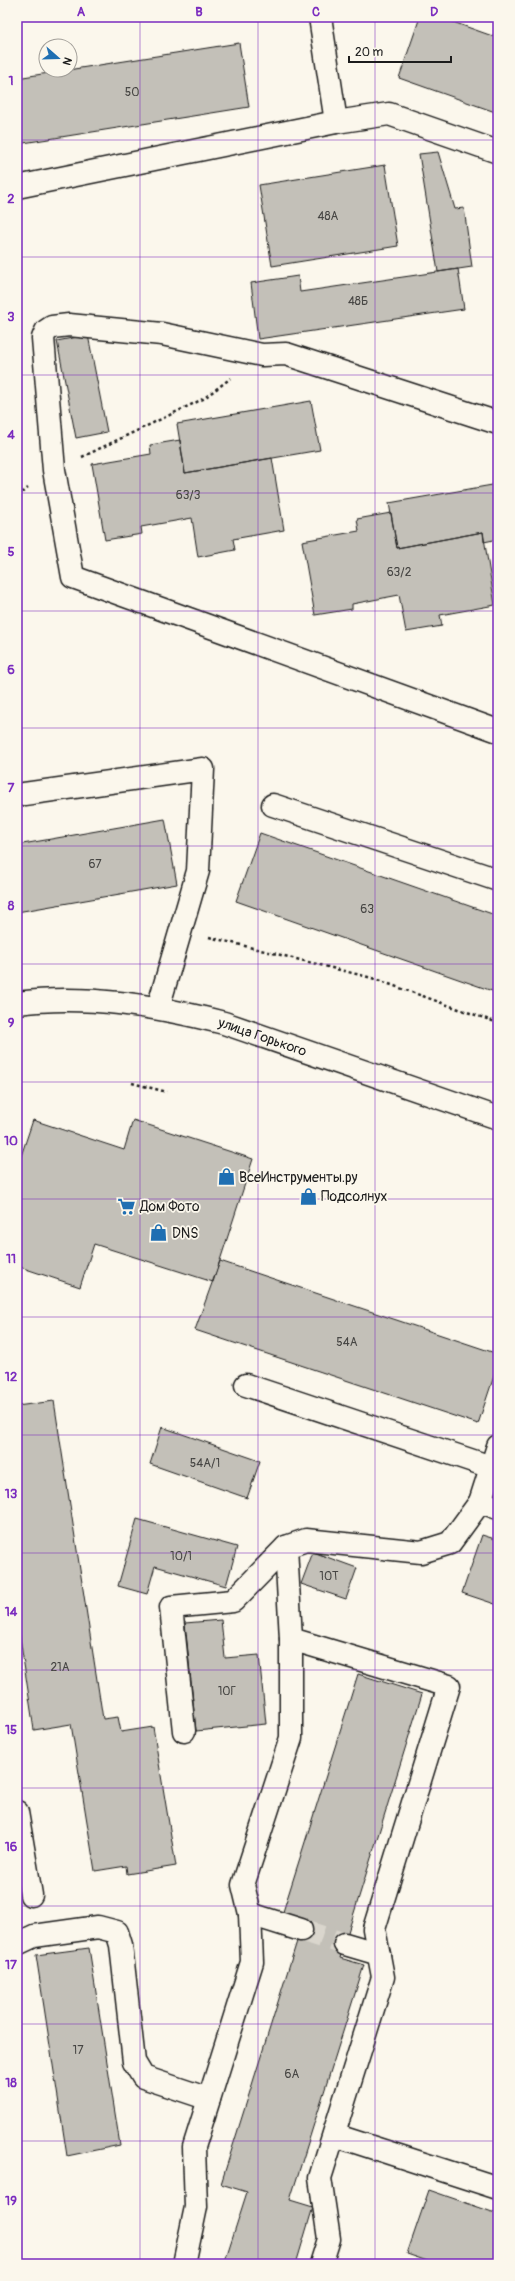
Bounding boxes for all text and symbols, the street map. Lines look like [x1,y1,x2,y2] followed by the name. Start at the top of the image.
[77,4,86,20] text: A
[195,4,203,20] text: B
[312,4,320,20] text: C
[430,4,438,20] text: D
[38,38,78,78] north arrow
[349,38,451,64] scale bar
[355,45,384,60] text: 20 m
[59,56,74,67] text: N
[8,73,14,89] text: 1
[125,85,139,100] house number: 50
[7,191,15,207] text: 2
[318,209,339,224] house number: 48А
[348,294,368,309] house number: 48Б
[7,309,15,325] text: 3
[7,427,15,443] text: 4
[176,488,201,503] house number: 63/3
[7,544,15,560] text: 5
[387,565,412,580] house number: 63/2
[7,662,15,678] text: 6
[8,780,15,796] text: 7
[88,857,102,872] house number: 67
[8,898,15,914] text: 8
[360,902,374,917] house number: 63
[216,1013,309,1060] street label: улица Горького
[8,1015,15,1031] text: 9
[4,1133,18,1149] text: 10
[216,1167,236,1187] shop icon: ВсеИнструменты.ру
[239,1169,358,1186] place label: ВсеИнструменты.ру
[298,1186,318,1206] shop icon: Подсолнух
[321,1188,387,1205] place label: Подсолнух
[117,1196,137,1216] supermarket icon: Дом Фото
[139,1198,200,1215] place label: Дом Фото
[149,1223,169,1243] shop icon: DNS
[172,1225,198,1242] place label: DNS
[6,1251,16,1267] text: 11
[336,1335,358,1350] house number: 54А
[5,1369,17,1385] text: 12
[190,1456,220,1471] house number: 54А/1
[5,1486,17,1502] text: 13
[170,1549,192,1564] house number: 10/1
[319,1569,339,1584] house number: 10Т
[5,1604,18,1620] text: 14
[50,1660,70,1675] house number: 21А
[218,1684,237,1699] house number: 10Г
[5,1722,17,1738] text: 15
[5,1839,18,1855] text: 16
[5,1957,17,1973] text: 17
[72,2043,84,2058] house number: 17
[285,2067,300,2082] house number: 6А
[5,2075,17,2091] text: 18
[5,2193,17,2209] text: 19

